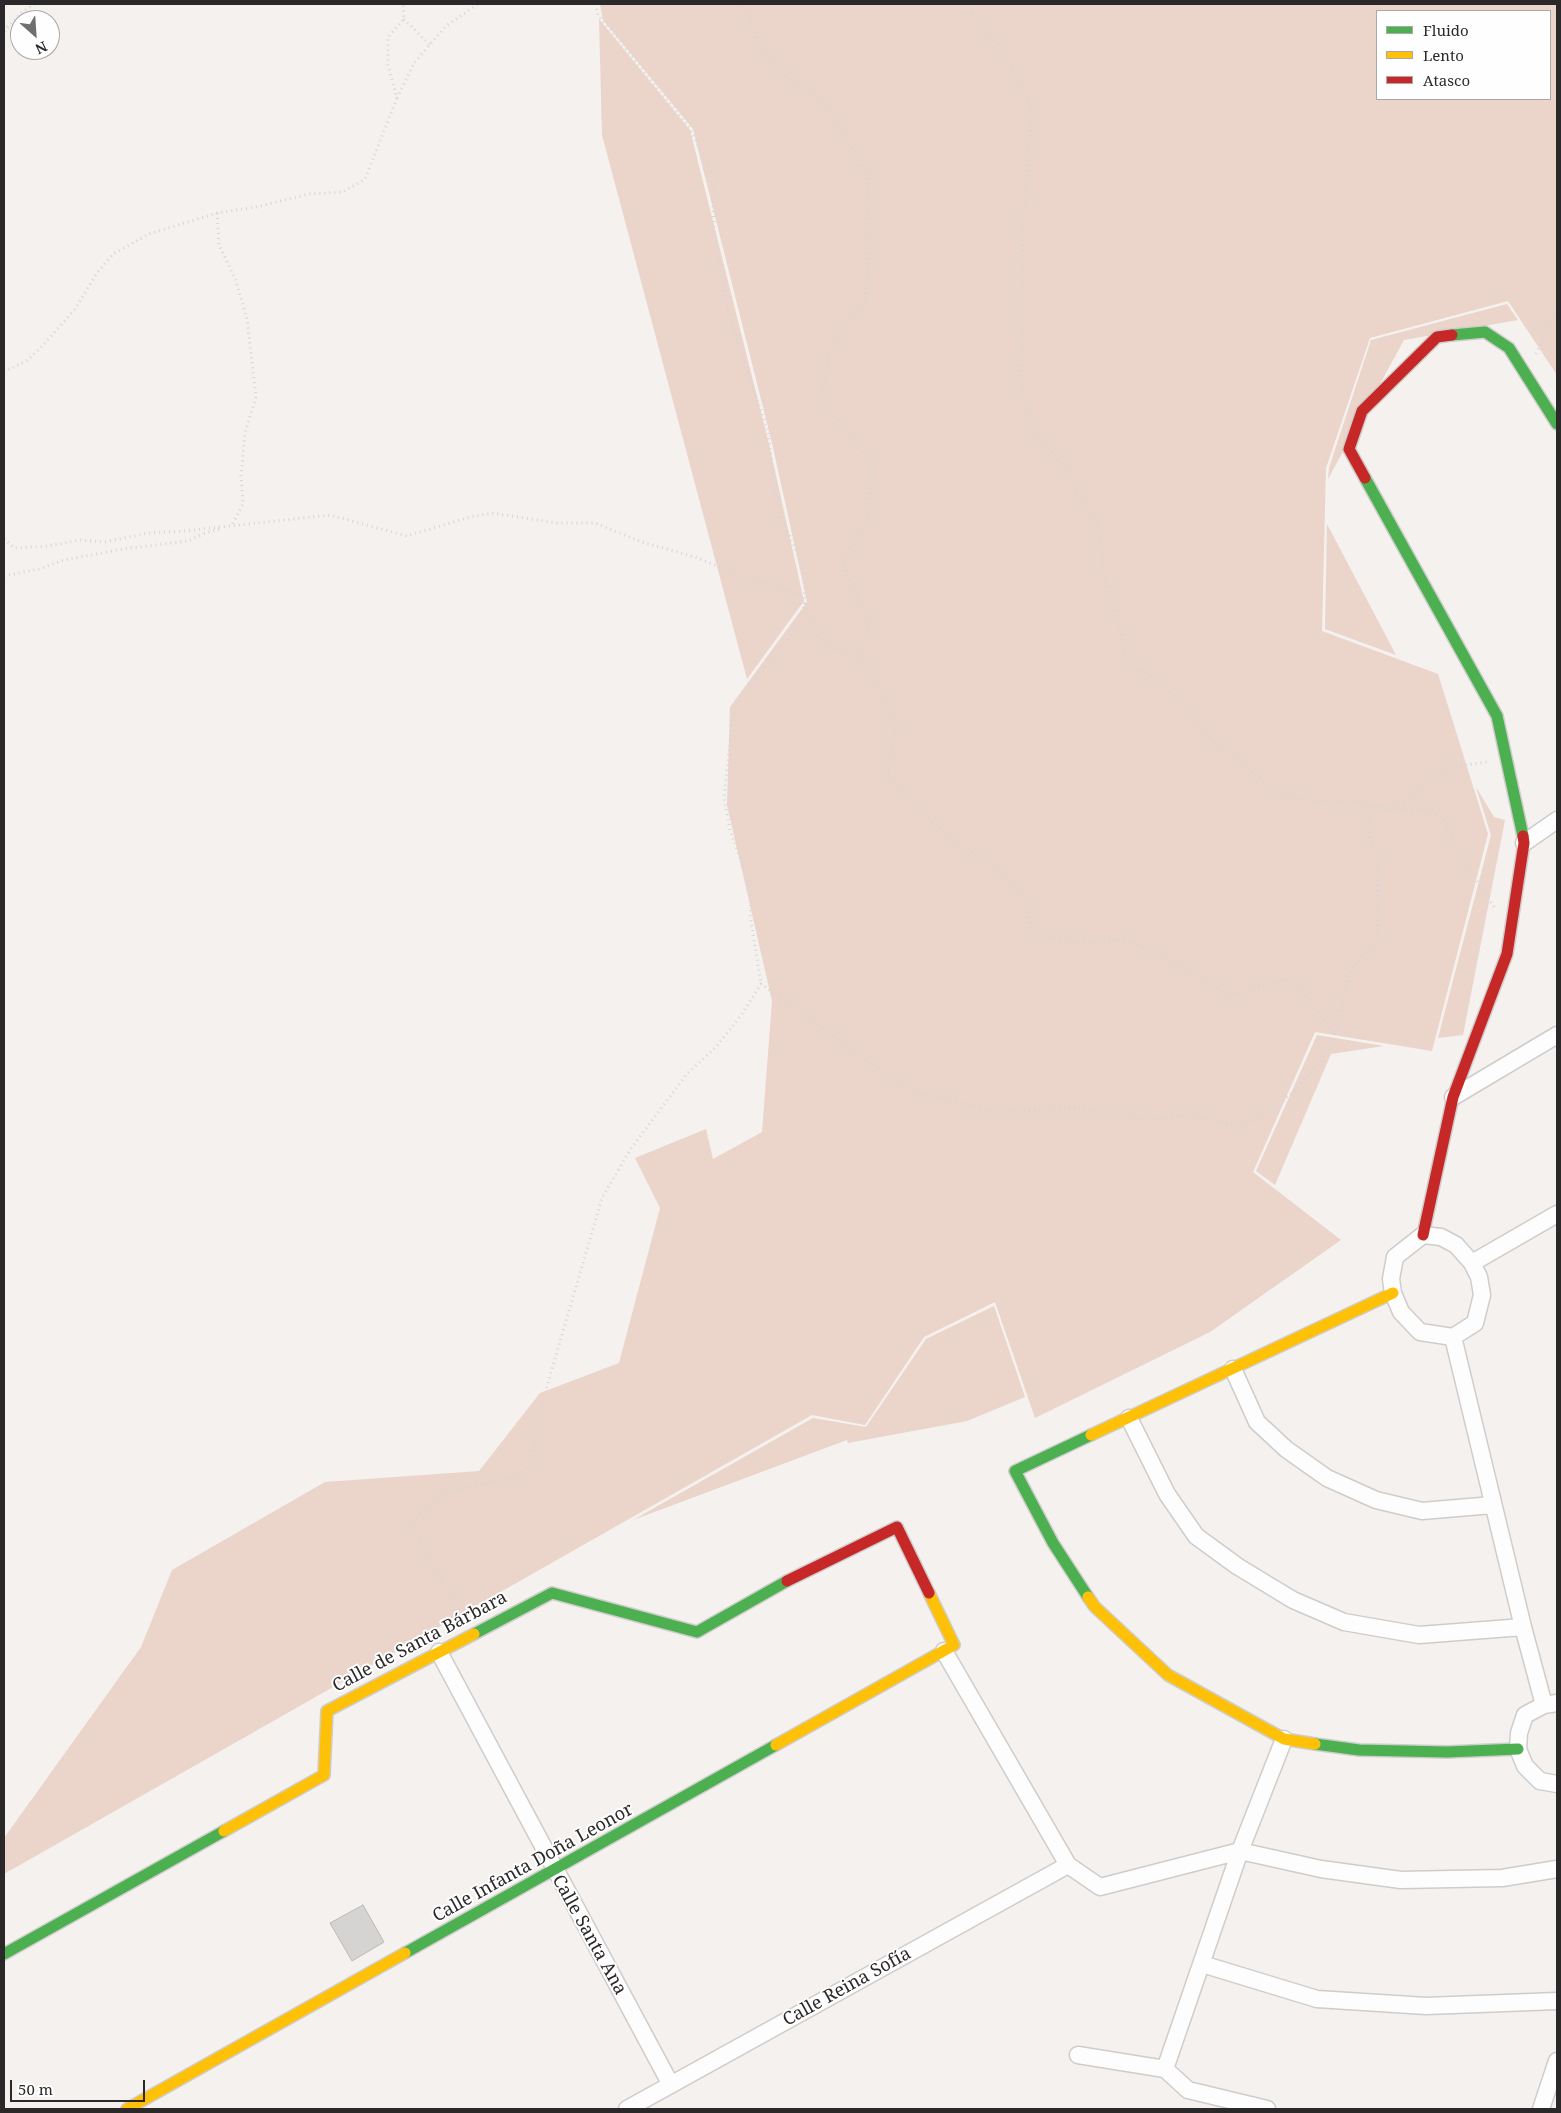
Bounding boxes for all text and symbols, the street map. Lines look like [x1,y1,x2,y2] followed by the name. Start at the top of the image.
[10,10,60,60] north arrow
[1376,10,1551,100] legend
[1423,20,1469,40] text: Fluido
[32,37,50,59] text: N
[1423,45,1464,65] text: Lento
[1423,70,1470,90] text: Atasco
[329,1587,511,1697] street label: Calle de Santa Bárbara
[429,1799,637,1927] street label: Calle Infanta Doña Leonor
[547,1871,631,1999] street label: Calle Santa Ana
[779,1943,915,2031] street label: Calle Reina Sofía
[12,2070,148,2102] scale bar
[18,2079,53,2099] text: 50 m

